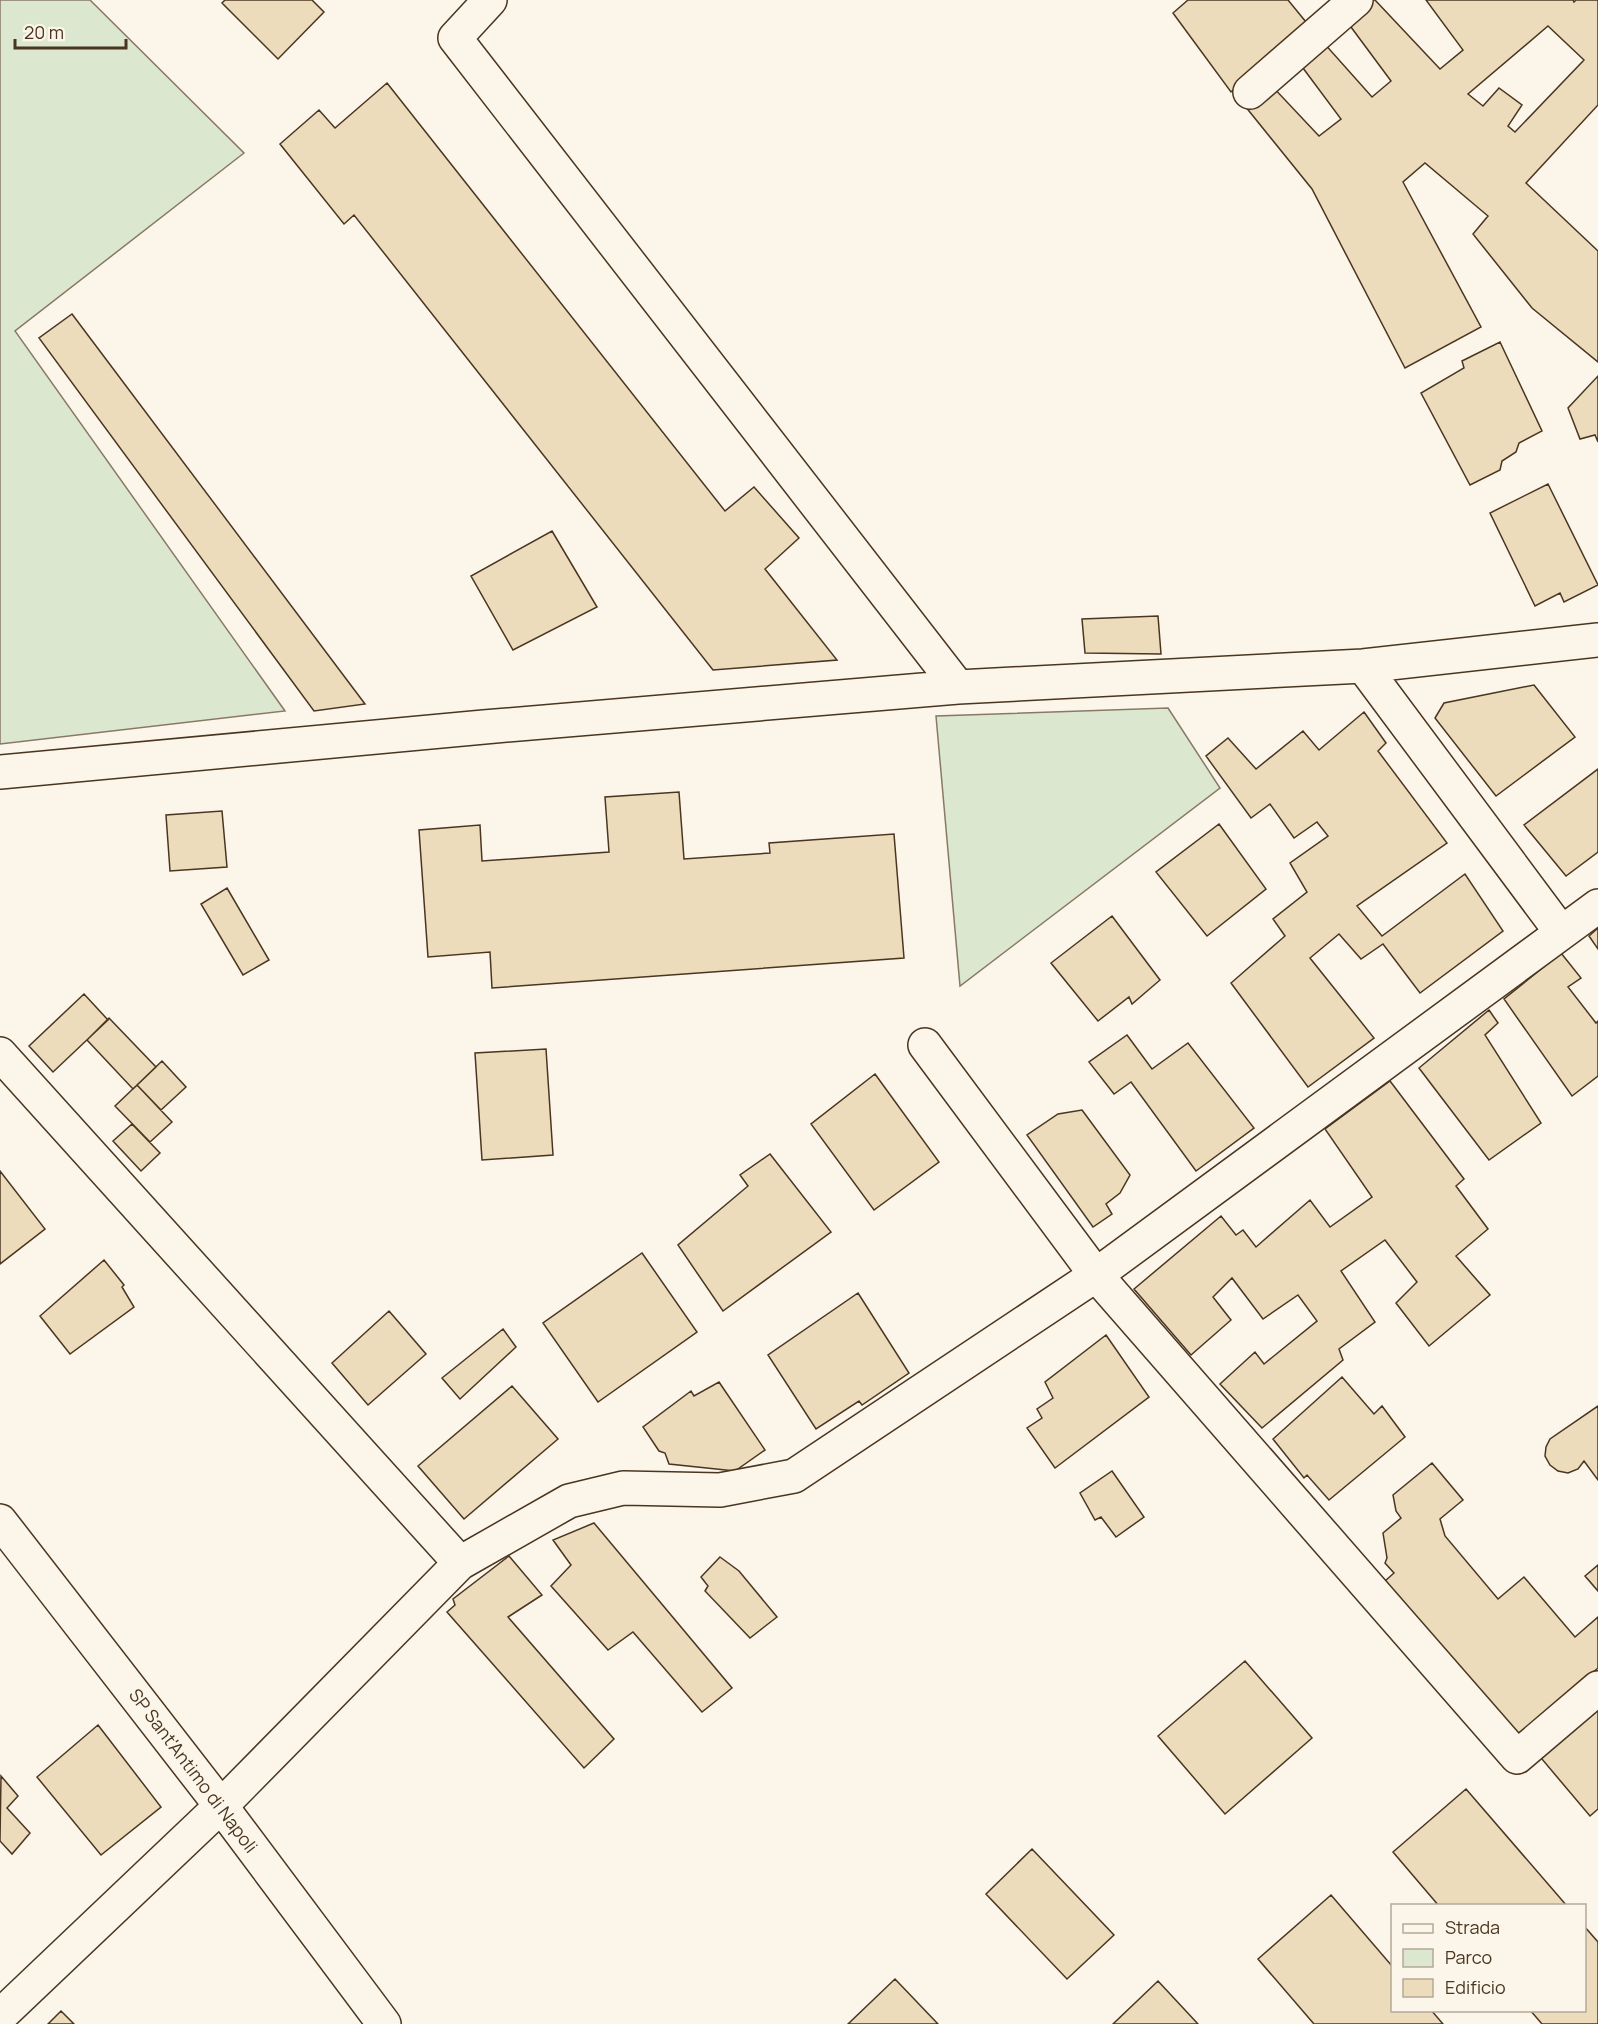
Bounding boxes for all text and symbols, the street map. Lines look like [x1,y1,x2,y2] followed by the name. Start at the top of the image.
[15,12,126,50] scale bar
[24,20,64,44] text: 20 m
[124,1683,263,1857] street label: SP Sant'Antimo di Napoli
[1391,1904,1586,2012] legend
[1445,1915,1500,1939] text: Strada
[1445,1945,1492,1969] text: Parco
[1445,1975,1506,1999] text: Edificio

